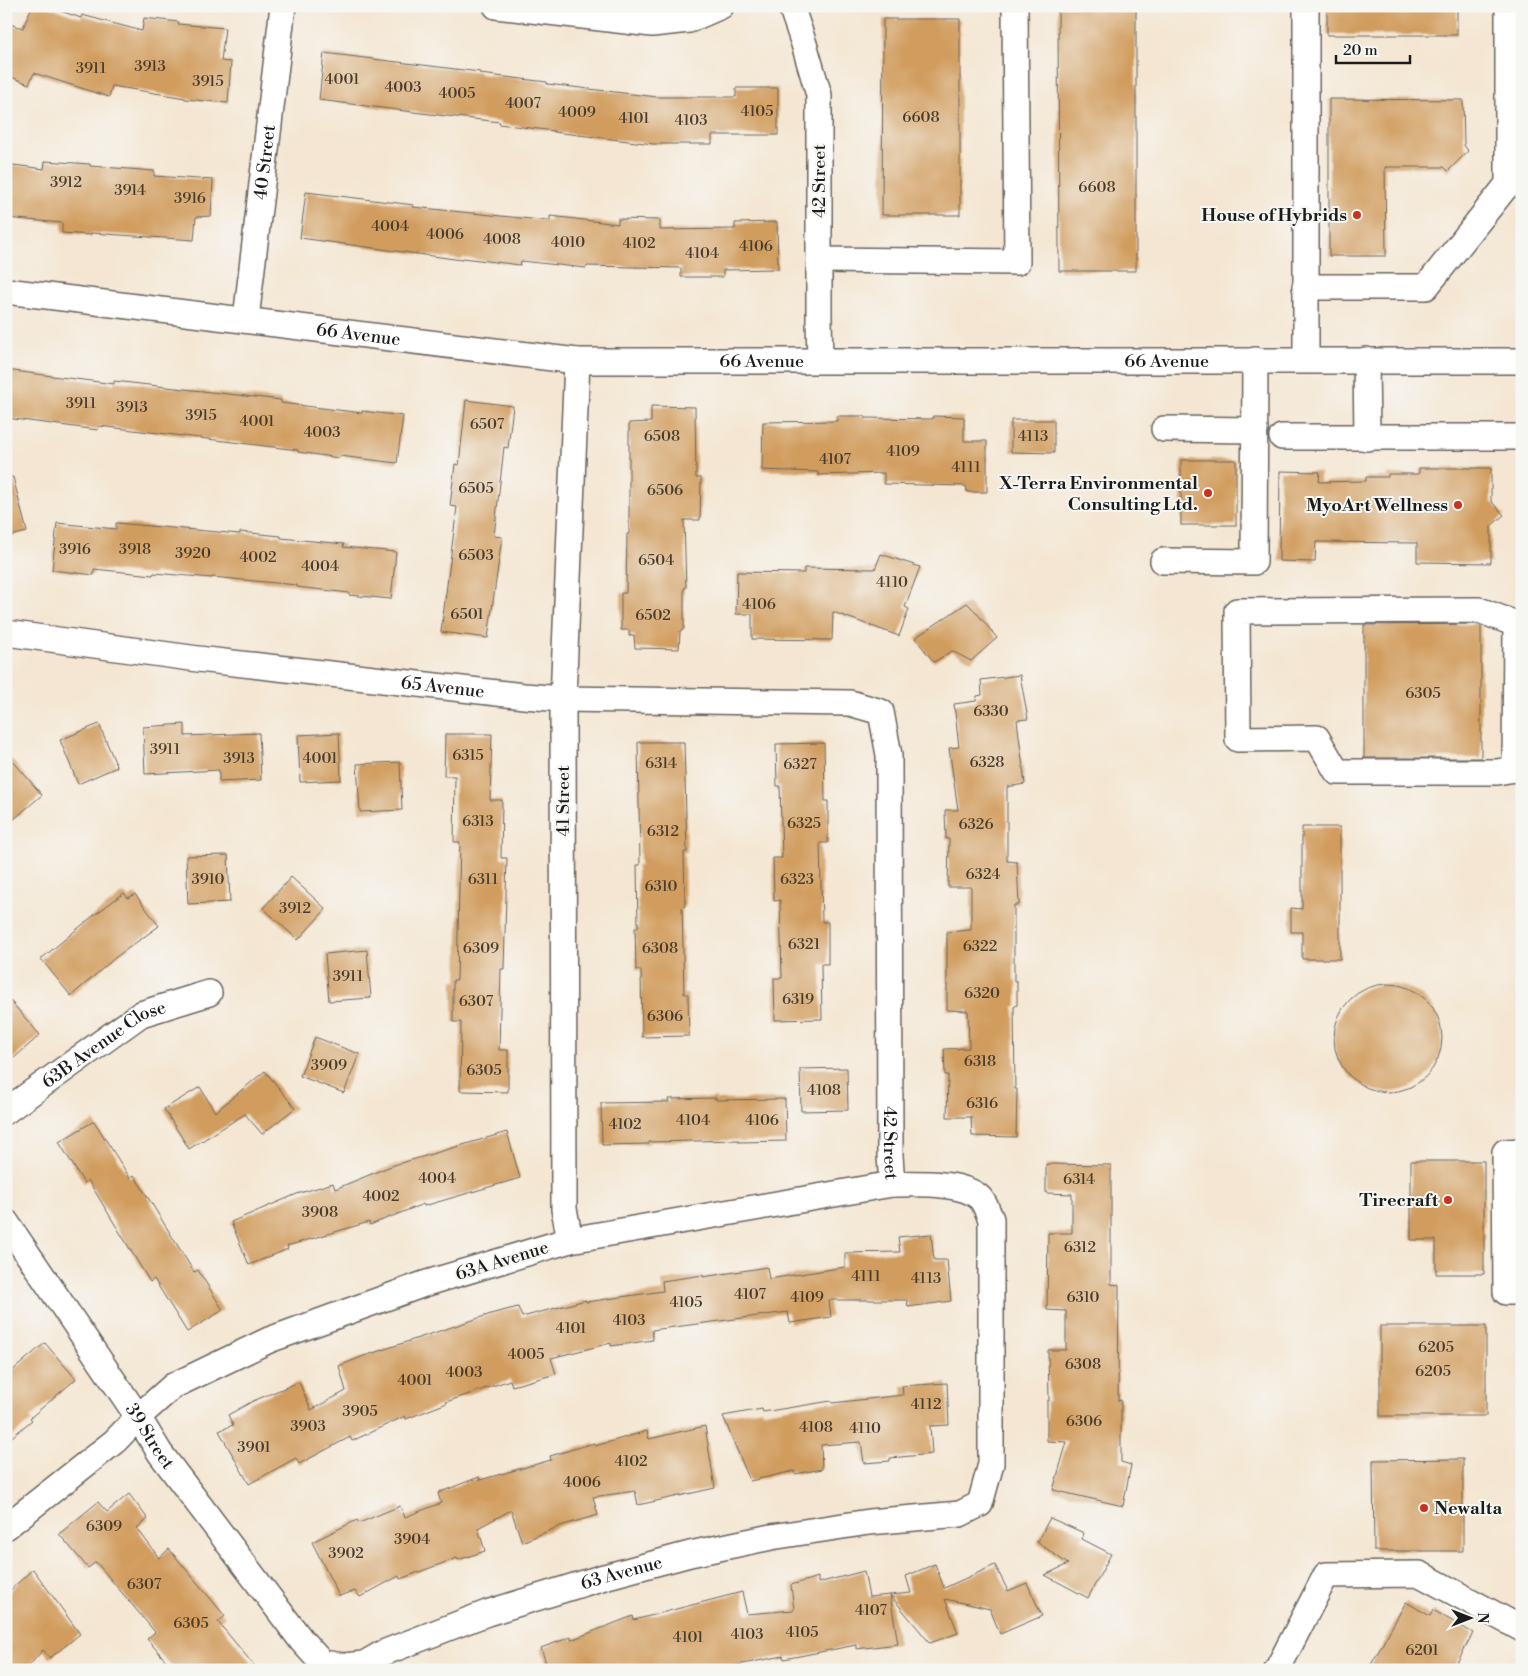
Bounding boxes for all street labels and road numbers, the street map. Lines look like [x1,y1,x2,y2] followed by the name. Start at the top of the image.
[249,123,280,201] street label: 40 Street
[808,144,831,218] street label: 42 Street
[315,318,402,351] street label: 66 Avenue
[719,350,804,373] street label: 66 Avenue
[1124,350,1209,373] street label: 66 Avenue
[400,671,486,703] street label: 65 Avenue
[552,765,575,837] street label: 41 Street
[37,996,169,1093] street label: 63B Avenue Close
[878,1106,903,1181] street label: 42 Street
[453,1236,551,1286] street label: 63A Avenue
[121,1399,180,1474] street label: 39 Street
[578,1550,665,1595] street label: 63 Avenue

